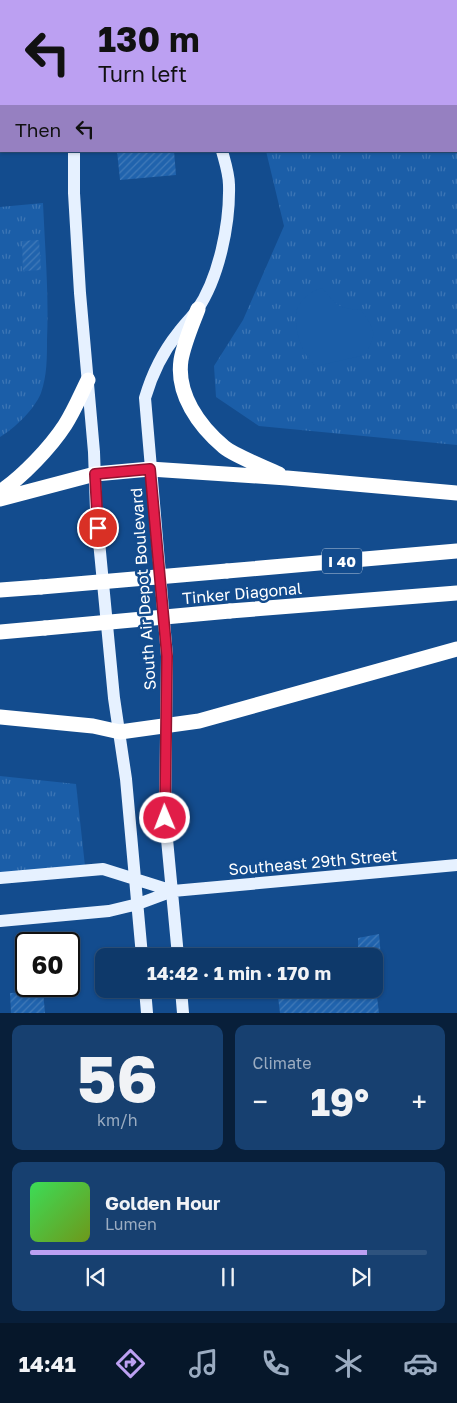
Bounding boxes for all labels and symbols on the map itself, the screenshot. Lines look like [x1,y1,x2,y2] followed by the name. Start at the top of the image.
[126,487,160,691] street label: South Air Depot Boulevard
[77,507,119,549] pin
[322,548,362,574] road number: I 40
[181,578,303,608] street label: Tinker Diagonal
[138,791,190,843] position arrow
[228,845,398,879] street label: Southeast 29th Street
[15,932,80,997] speed limit sign: 60

